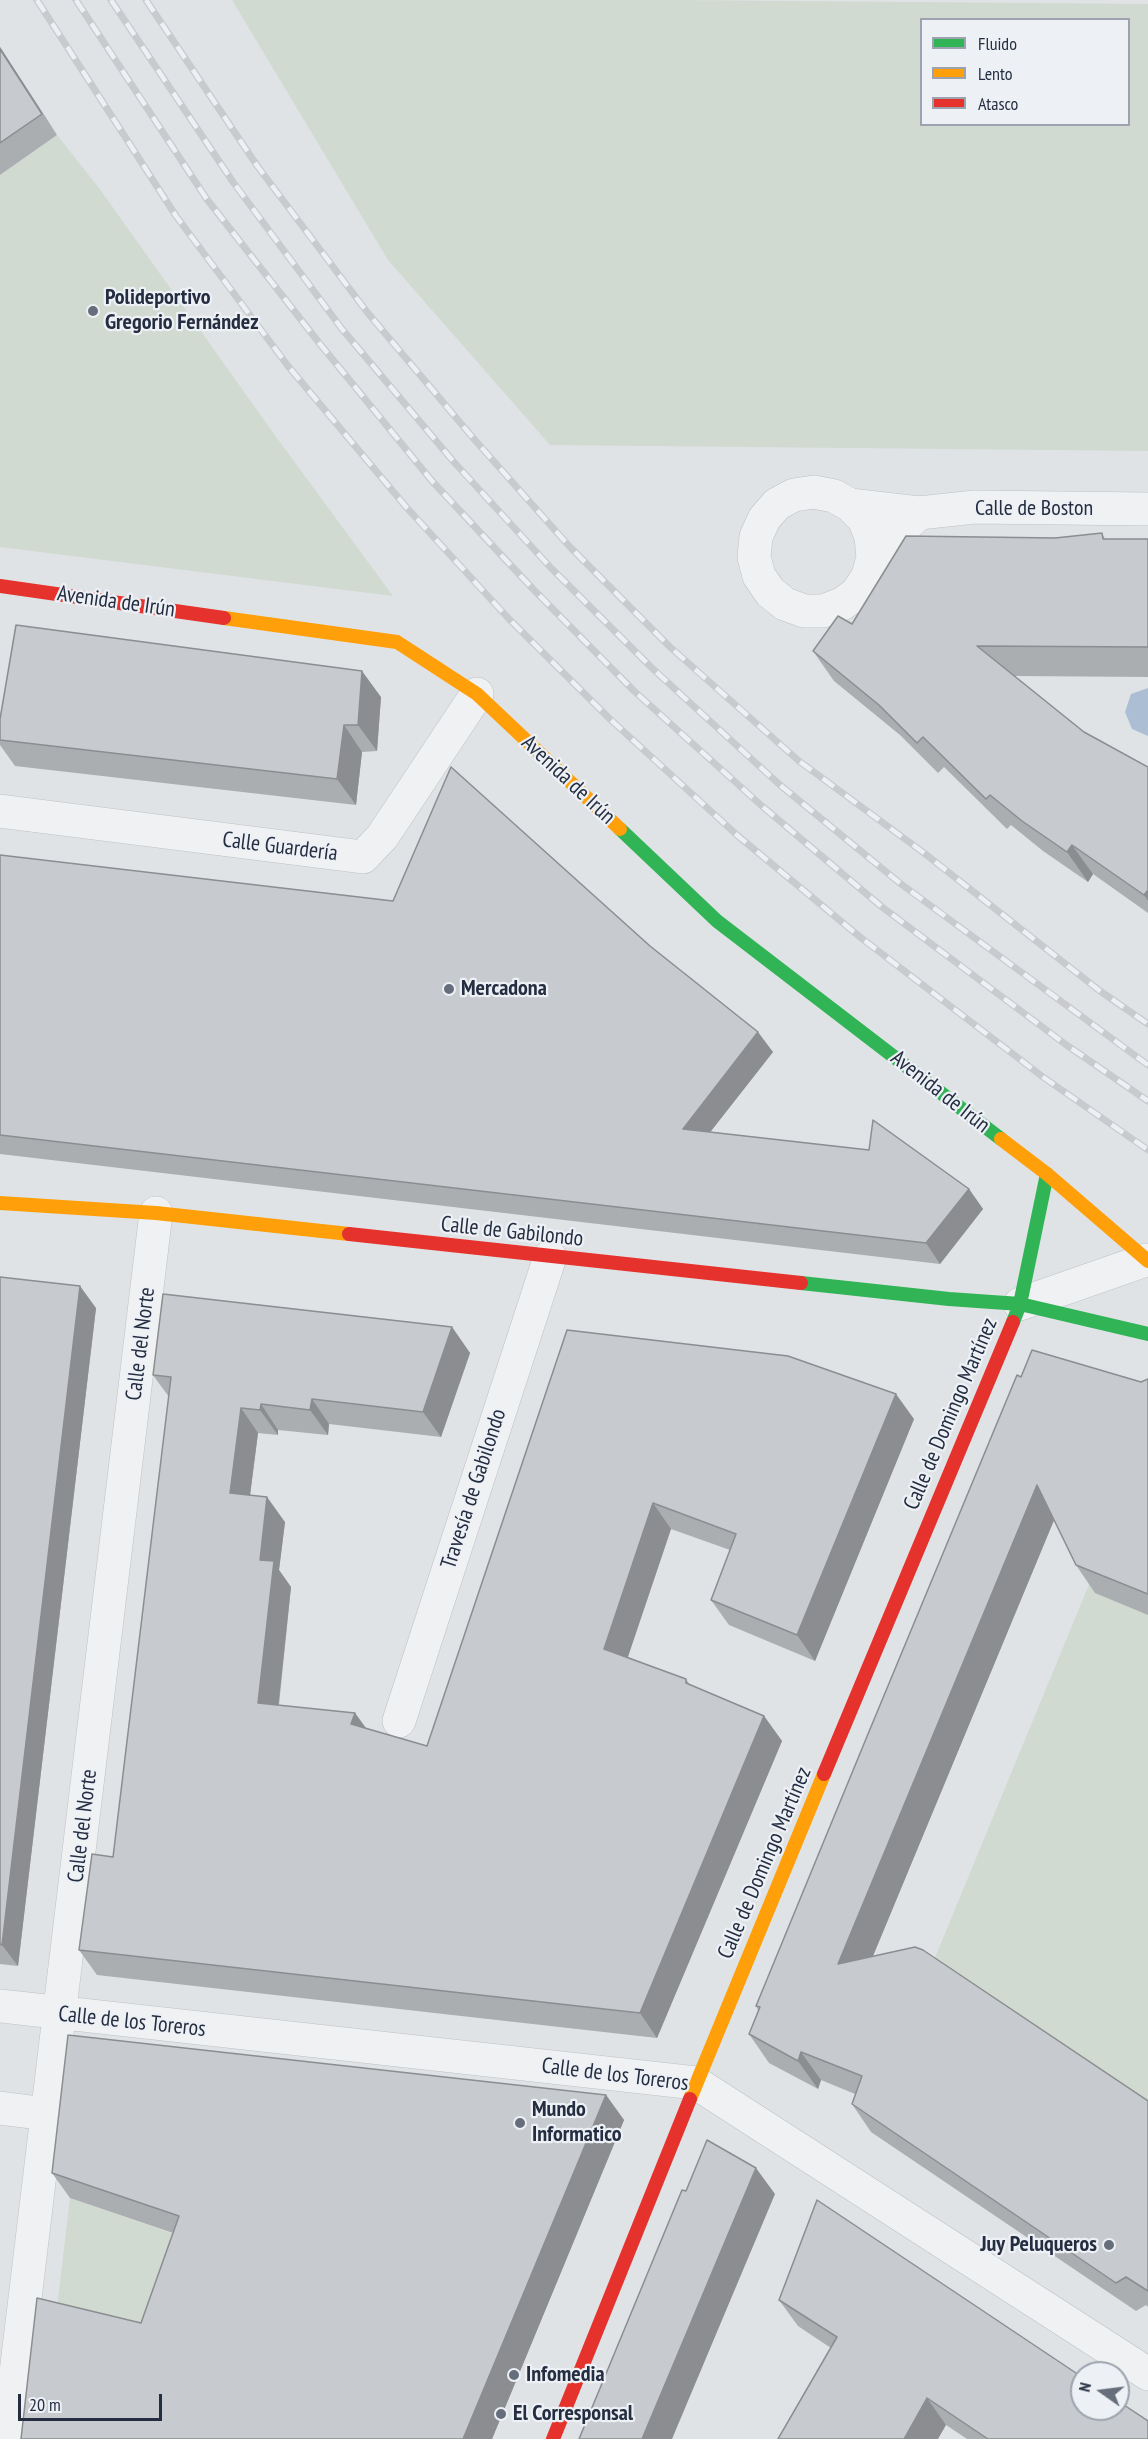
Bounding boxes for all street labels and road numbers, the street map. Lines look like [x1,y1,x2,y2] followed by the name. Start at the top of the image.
[975,496,1093,522] street label: Calle de Boston
[56,581,176,623] street label: Avenida de Irún
[516,730,620,830] street label: Avenida de Irún
[221,827,339,867] street label: Calle Guardería
[885,1045,995,1139] street label: Avenida de Irún
[439,1211,585,1253] street label: Calle de Gabilondo
[121,1286,161,1402] street label: Calle del Norte
[899,1314,1003,1514] street label: Calle de Domingo Martínez
[436,1406,512,1572] street label: Travesía de Gabilondo
[713,1763,817,1963] street label: Calle de Domingo Martínez
[63,1768,103,1884] street label: Calle del Norte
[57,2001,207,2043] street label: Calle de los Toreros
[540,2053,690,2097] street label: Calle de los Toreros

